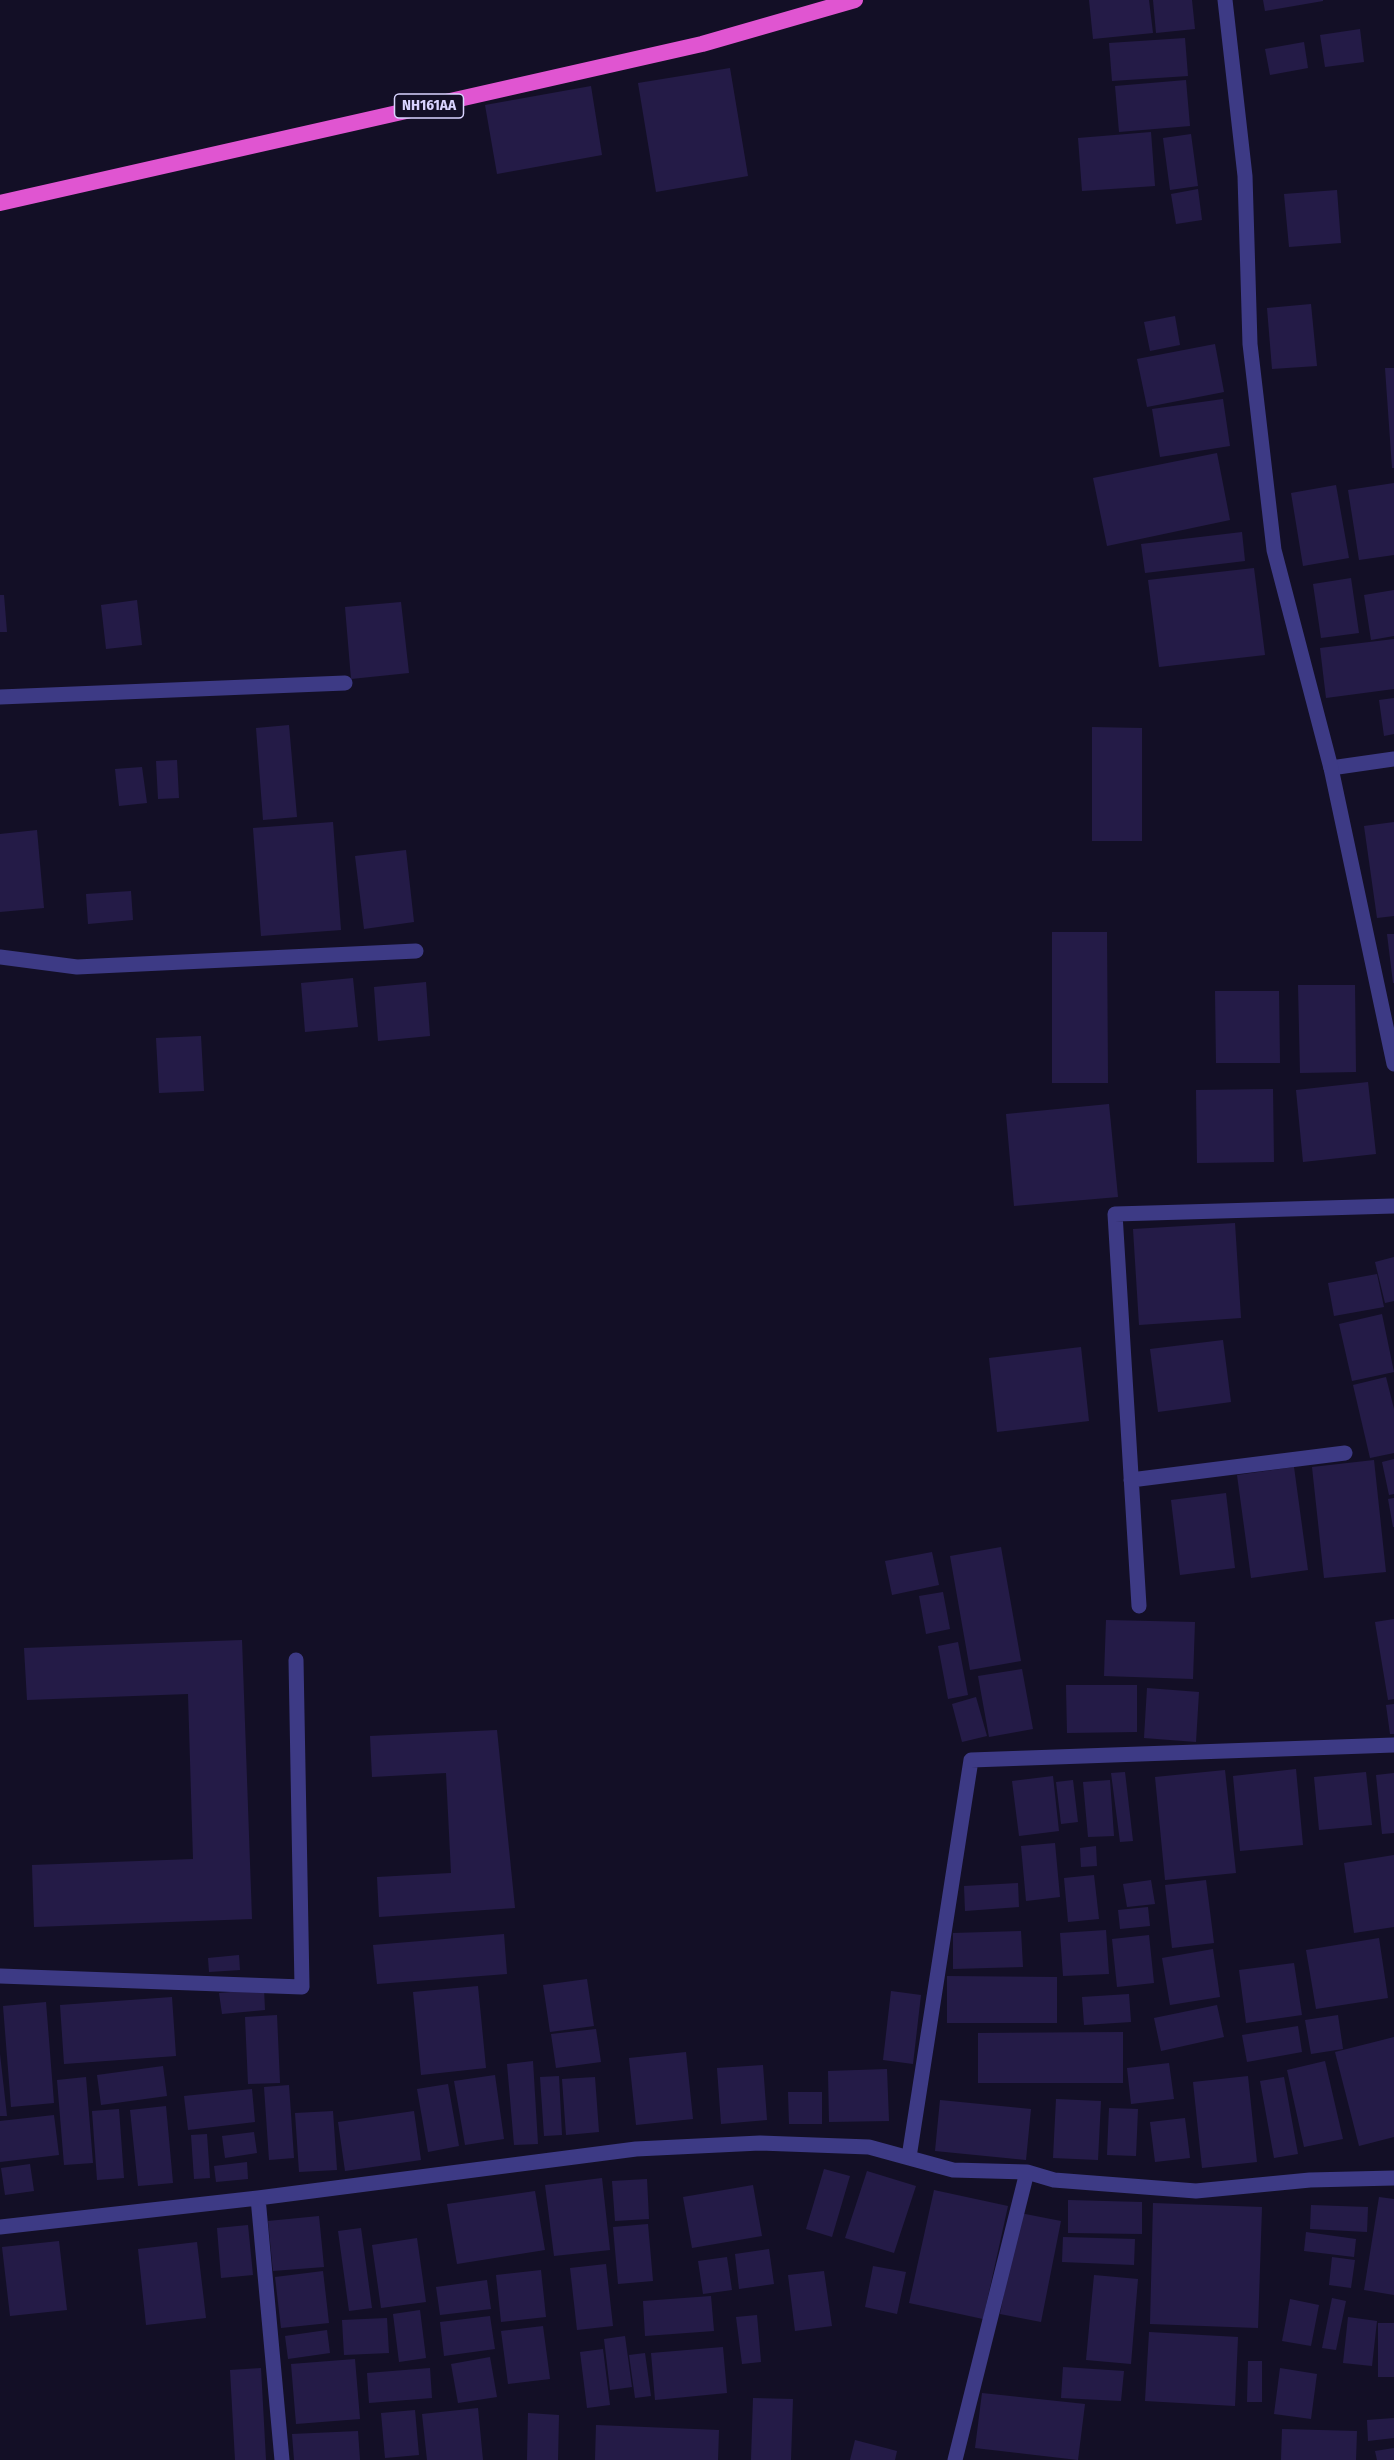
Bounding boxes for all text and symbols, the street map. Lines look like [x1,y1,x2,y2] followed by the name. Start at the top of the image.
[394,94,464,118] road number: NH161AA

